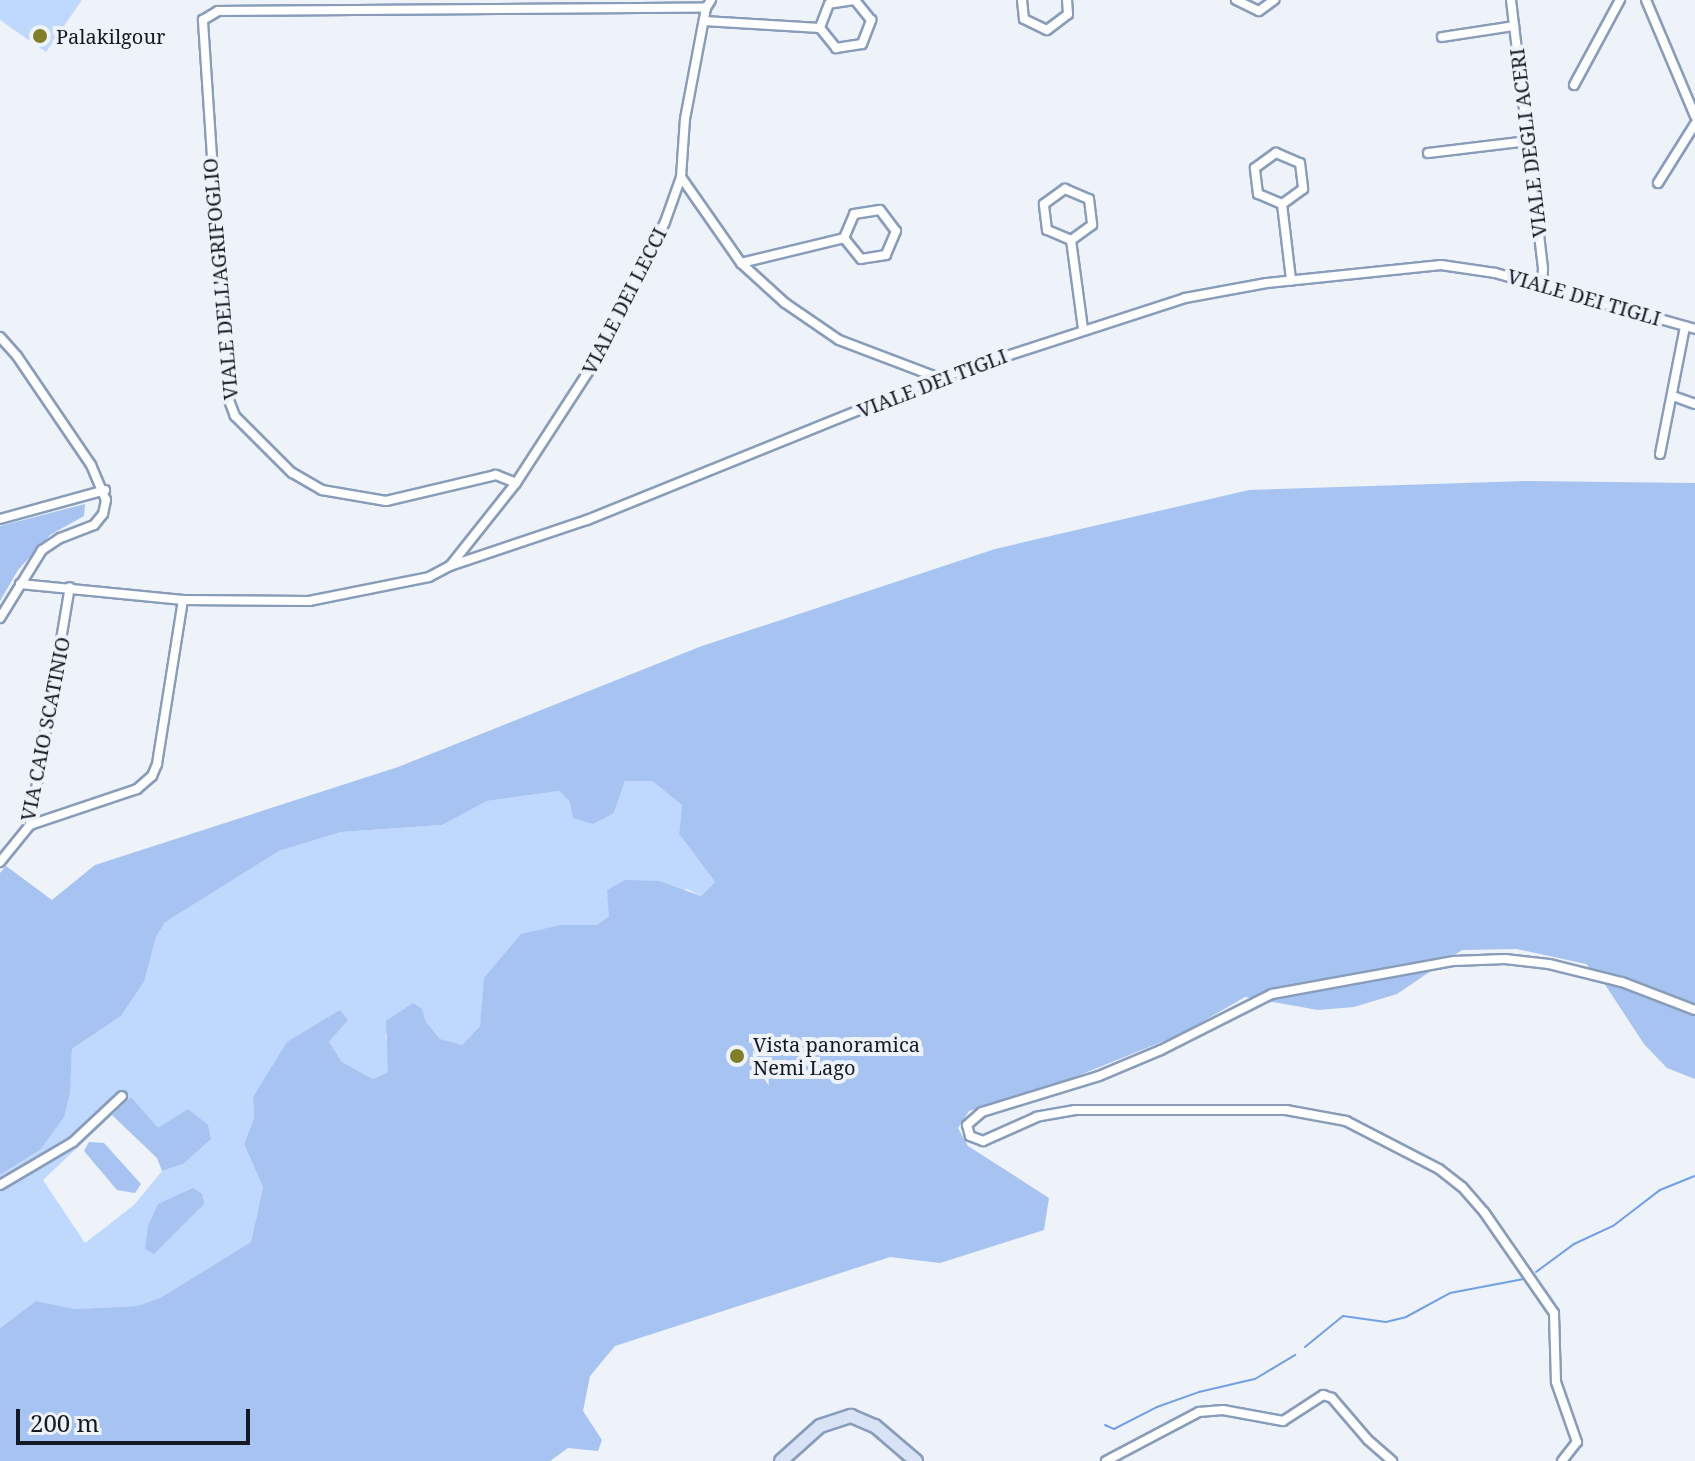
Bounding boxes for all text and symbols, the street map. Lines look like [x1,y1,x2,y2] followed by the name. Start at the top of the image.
[56,24,166,48] place label: Palakilgour
[31,27,49,45] marker: Palakilgour
[1504,47,1552,239] street label: VIALE DEGLI ACERI
[197,157,243,401] street label: VIALE DELL'AGRIFOGLIO
[577,224,671,378] street label: VIALE DEI LECCI
[1505,264,1663,330] street label: VIALE DEI TIGLI
[854,343,1010,423] street label: VIALE DEI TIGLI
[15,635,75,823] street label: VIA CAIO SCATINIO
[753,1032,920,1079] place label: Vista panoramica Nemi Lago
[728,1047,746,1065] marker: Vista panoramica Nemi Lago
[20,1393,254,1443] scale bar
[30,1406,99,1439] text: 200 m

